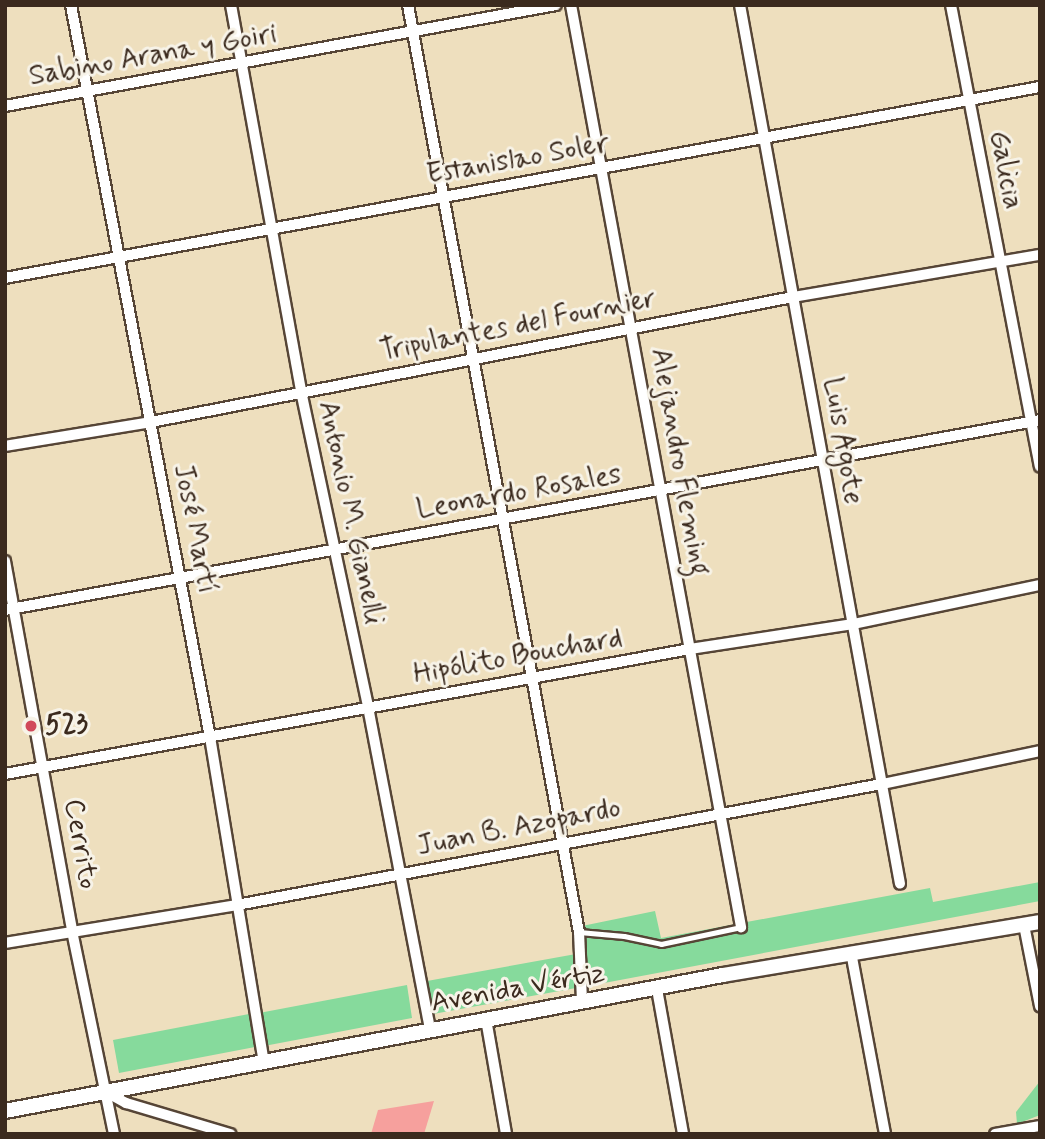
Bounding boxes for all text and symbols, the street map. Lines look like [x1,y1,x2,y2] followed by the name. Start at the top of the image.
[27,18,279,94] street label: Sabino Arana y Goiri
[424,127,612,193] street label: Estanislao Soler
[981,128,1029,212] street label: Galicia
[377,283,659,369] street label: Tripulantes del Fournier
[642,346,716,578] street label: Alejandro Fleming
[815,379,869,503] street label: Luis Agote
[310,398,390,628] street label: Antonio M. Gianelli
[415,459,623,527] street label: Leonardo Rosales
[165,462,223,596] street label: José Martí
[413,622,623,692] street label: Hipólito Bouchard
[45,709,88,743] place label: 523
[23,718,39,734] marker: 523
[415,792,623,864] street label: Juan B. Azopardo
[56,796,104,892] street label: Cerrito
[428,957,608,1021] street label: Avenida Vértiz

